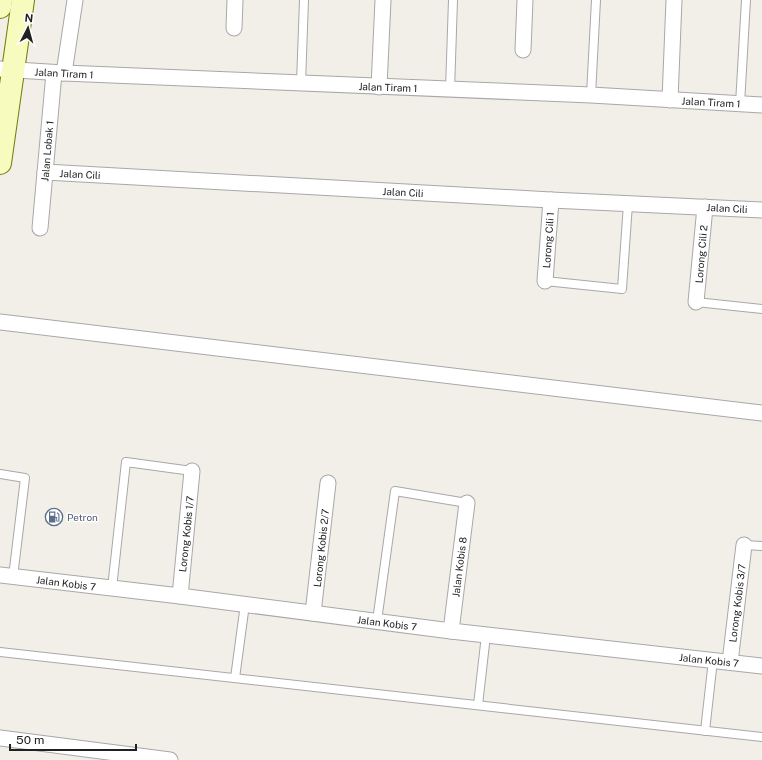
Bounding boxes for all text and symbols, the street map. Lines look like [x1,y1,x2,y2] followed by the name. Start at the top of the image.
[8,8,48,48] north arrow
[24,12,34,24] text: N
[34,65,94,81] street label: Jalan Tiram 1
[358,80,418,94] street label: Jalan Tiram 1
[681,94,741,110] street label: Jalan Tiram 1
[38,120,56,182] street label: Jalan Lobak 1
[59,167,101,181] street label: Jalan Cili
[382,185,424,199] street label: Jalan Cili
[706,201,748,215] street label: Jalan Cili
[540,211,556,269] street label: Lorong Cili 1
[692,224,710,284] street label: Lorong Cili 2
[176,495,196,573] street label: Lorong Kobis 1/7
[44,507,64,527] fuel station icon: Petron
[311,508,331,588] street label: Lorong Kobis 2/7
[67,511,98,523] place label: Petron
[449,536,469,598] street label: Jalan Kobis 8
[726,563,748,643] street label: Lorong Kobis 3/7
[35,573,97,593] street label: Jalan Kobis 7
[356,613,418,633] street label: Jalan Kobis 7
[678,651,740,669] street label: Jalan Kobis 7
[10,726,136,752] scale bar
[16,733,44,747] text: 50 m

